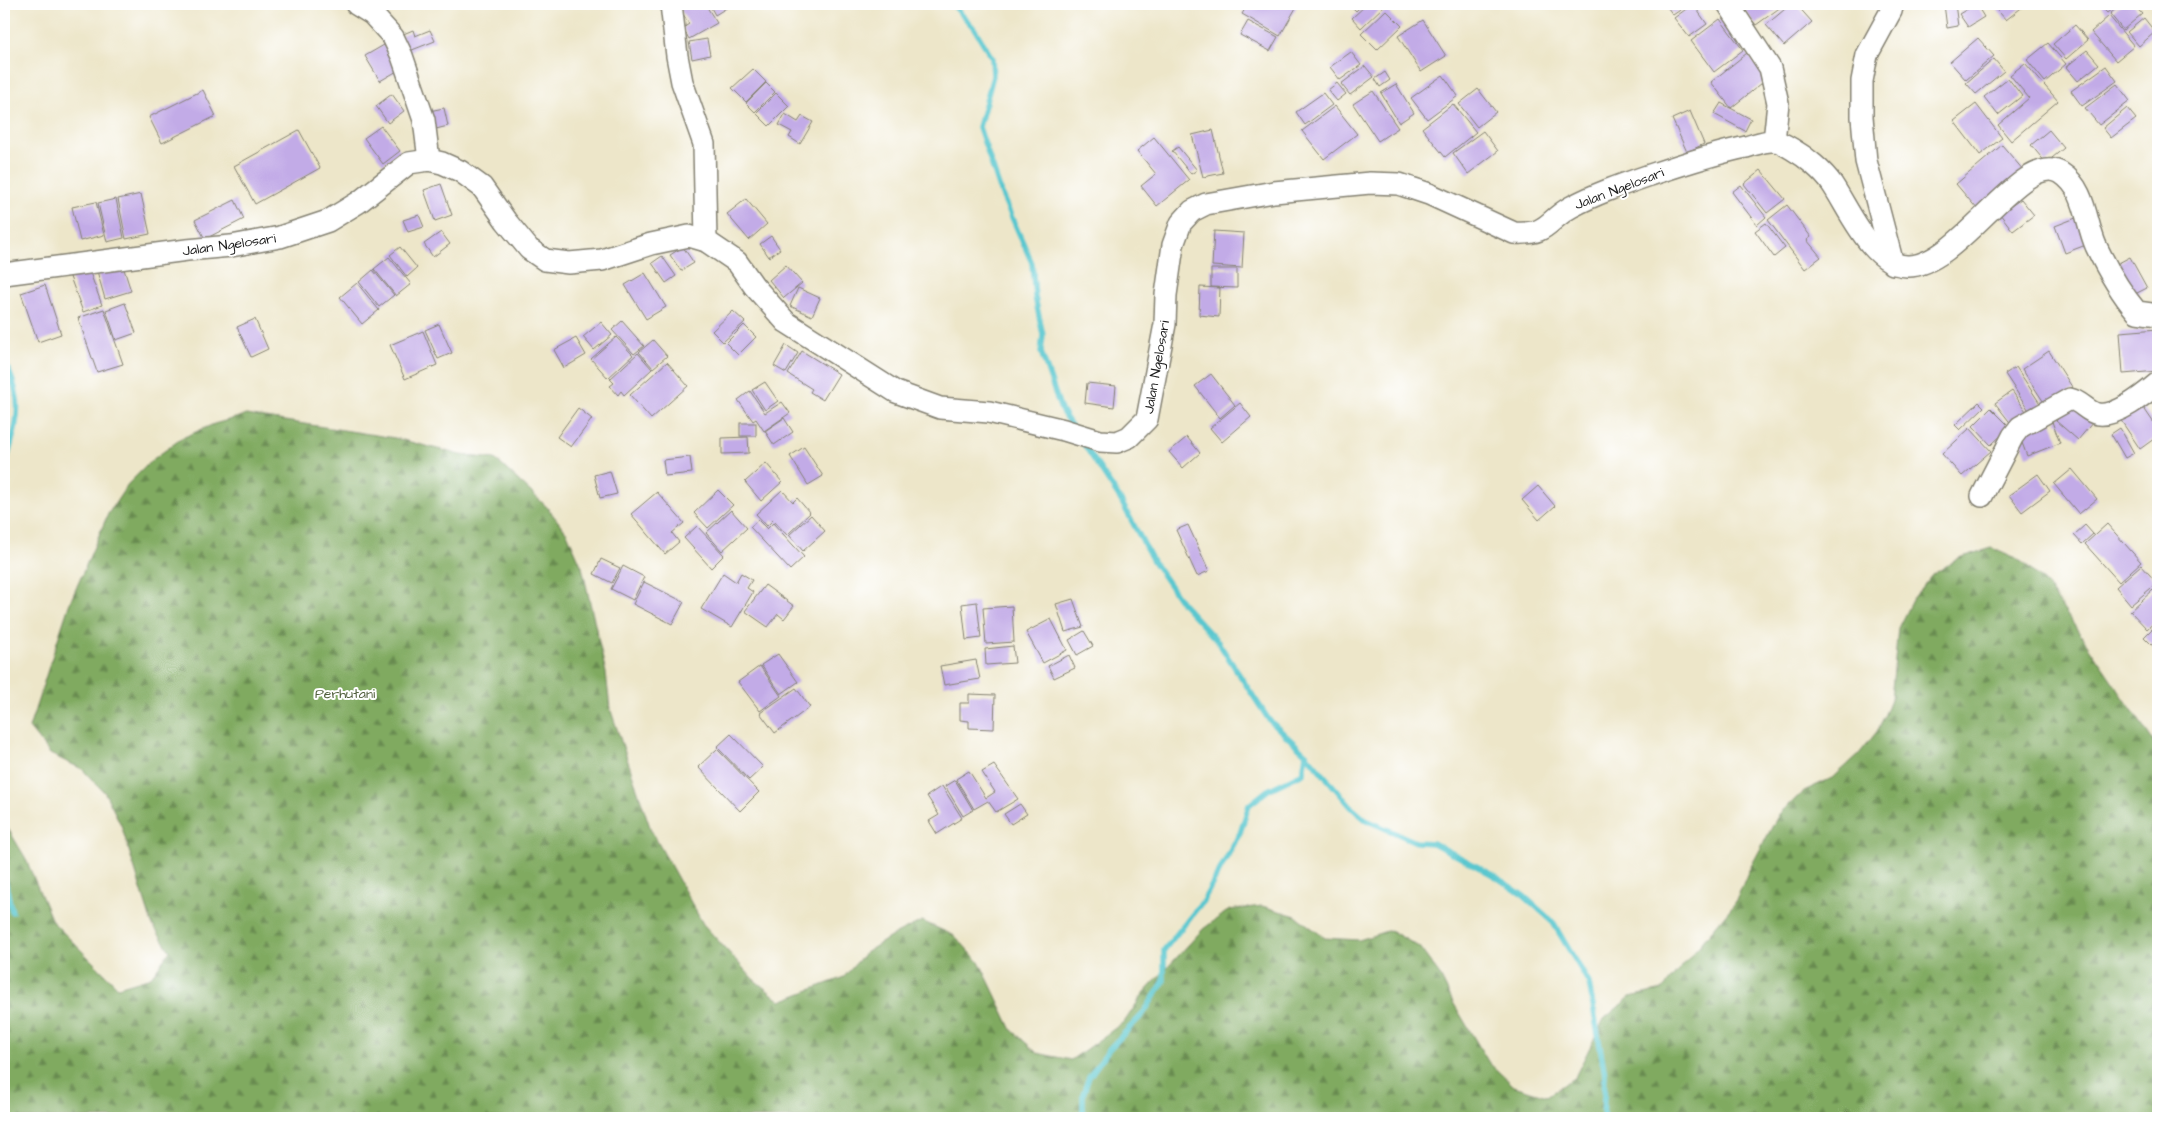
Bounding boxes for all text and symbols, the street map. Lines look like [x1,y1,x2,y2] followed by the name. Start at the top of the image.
[1572,163,1667,215] street label: Jalan Ngelosari
[181,229,277,261] street label: Jalan Ngelosari
[1139,319,1175,415] street label: Jalan Ngelosari
[315,684,375,704] park label: Perhutani

